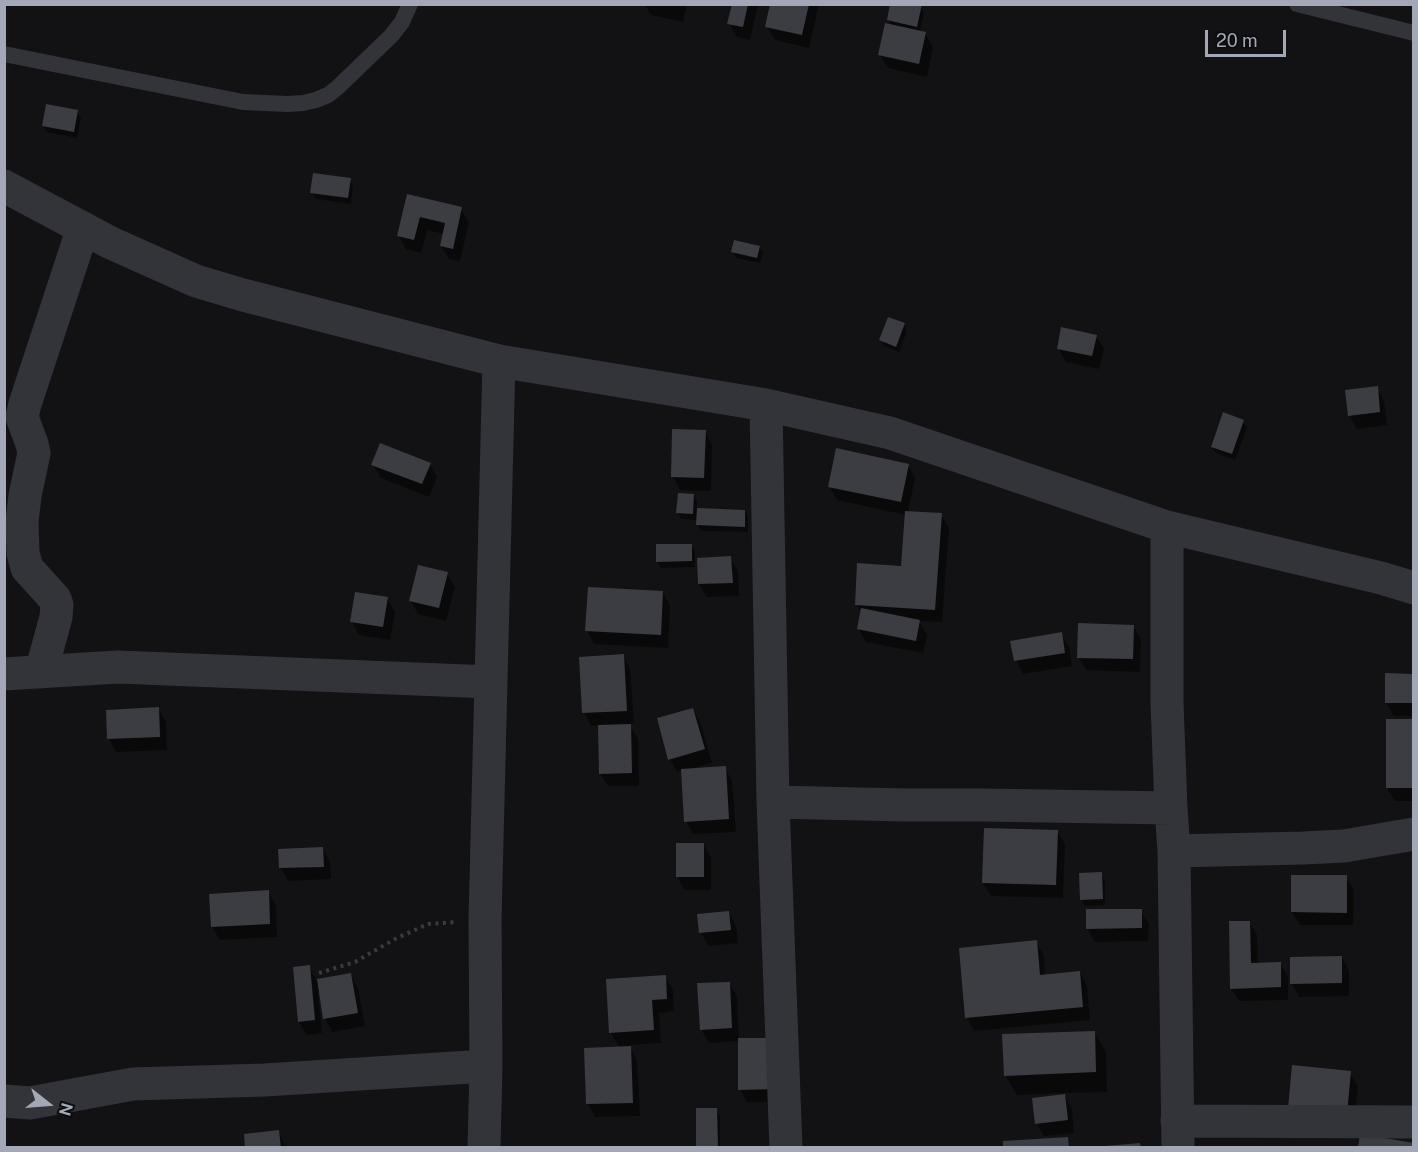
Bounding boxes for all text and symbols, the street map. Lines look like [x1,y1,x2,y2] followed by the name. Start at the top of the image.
[1208,18,1289,56] scale bar
[1216,30,1258,51] text: 20 m
[18,1074,78,1134] north arrow
[55,1101,77,1118] text: N

